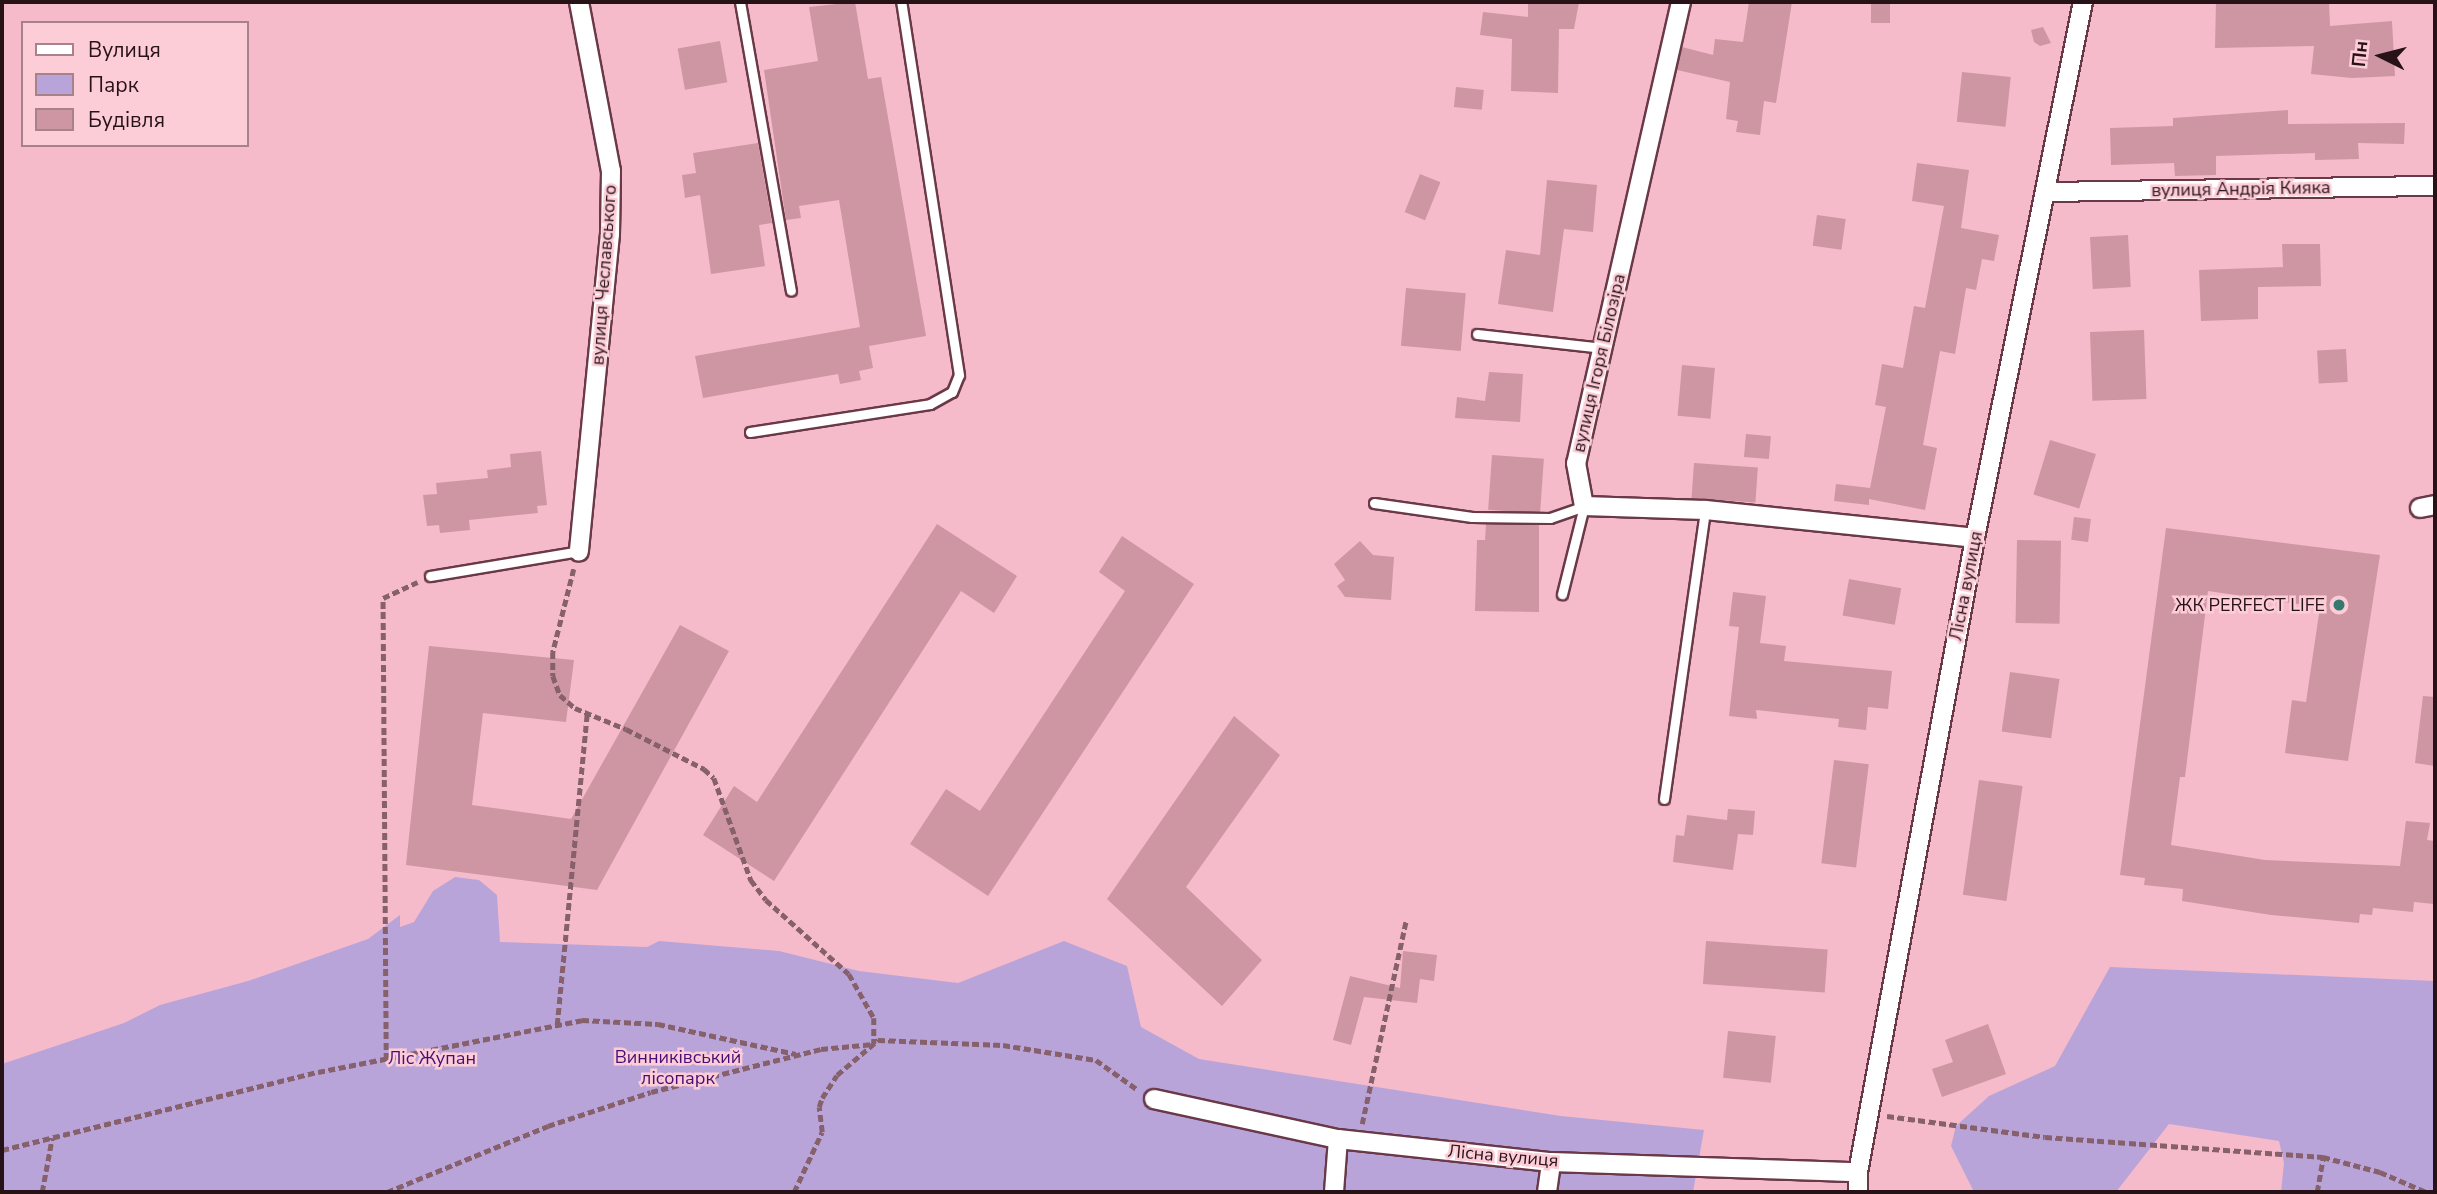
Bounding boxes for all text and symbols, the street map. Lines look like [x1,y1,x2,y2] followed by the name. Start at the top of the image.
[21,21,248,147] legend
[2346,21,2416,91] north arrow
[88,36,161,64] text: Вулиця
[2346,39,2374,68] text: Пн
[88,71,139,99] text: Парк
[88,106,165,134] text: Будівля
[2151,177,2331,201] street label: вулиця Андрія Кияка
[587,184,621,366] street label: вулиця Чеславського
[1568,272,1630,454] street label: вулиця Ігоря Білозіра
[1945,529,1987,643] street label: Лісна вулиця
[2175,594,2325,616] place label: ЖК PERFECT LIFE
[2331,597,2347,613] marker: ЖК PERFECT LIFE
[388,1047,476,1069] park label: Ліс Жупан
[615,1047,741,1090] park label: Винниківський лісопарк
[1447,1140,1559,1172] street label: Лісна вулиця

